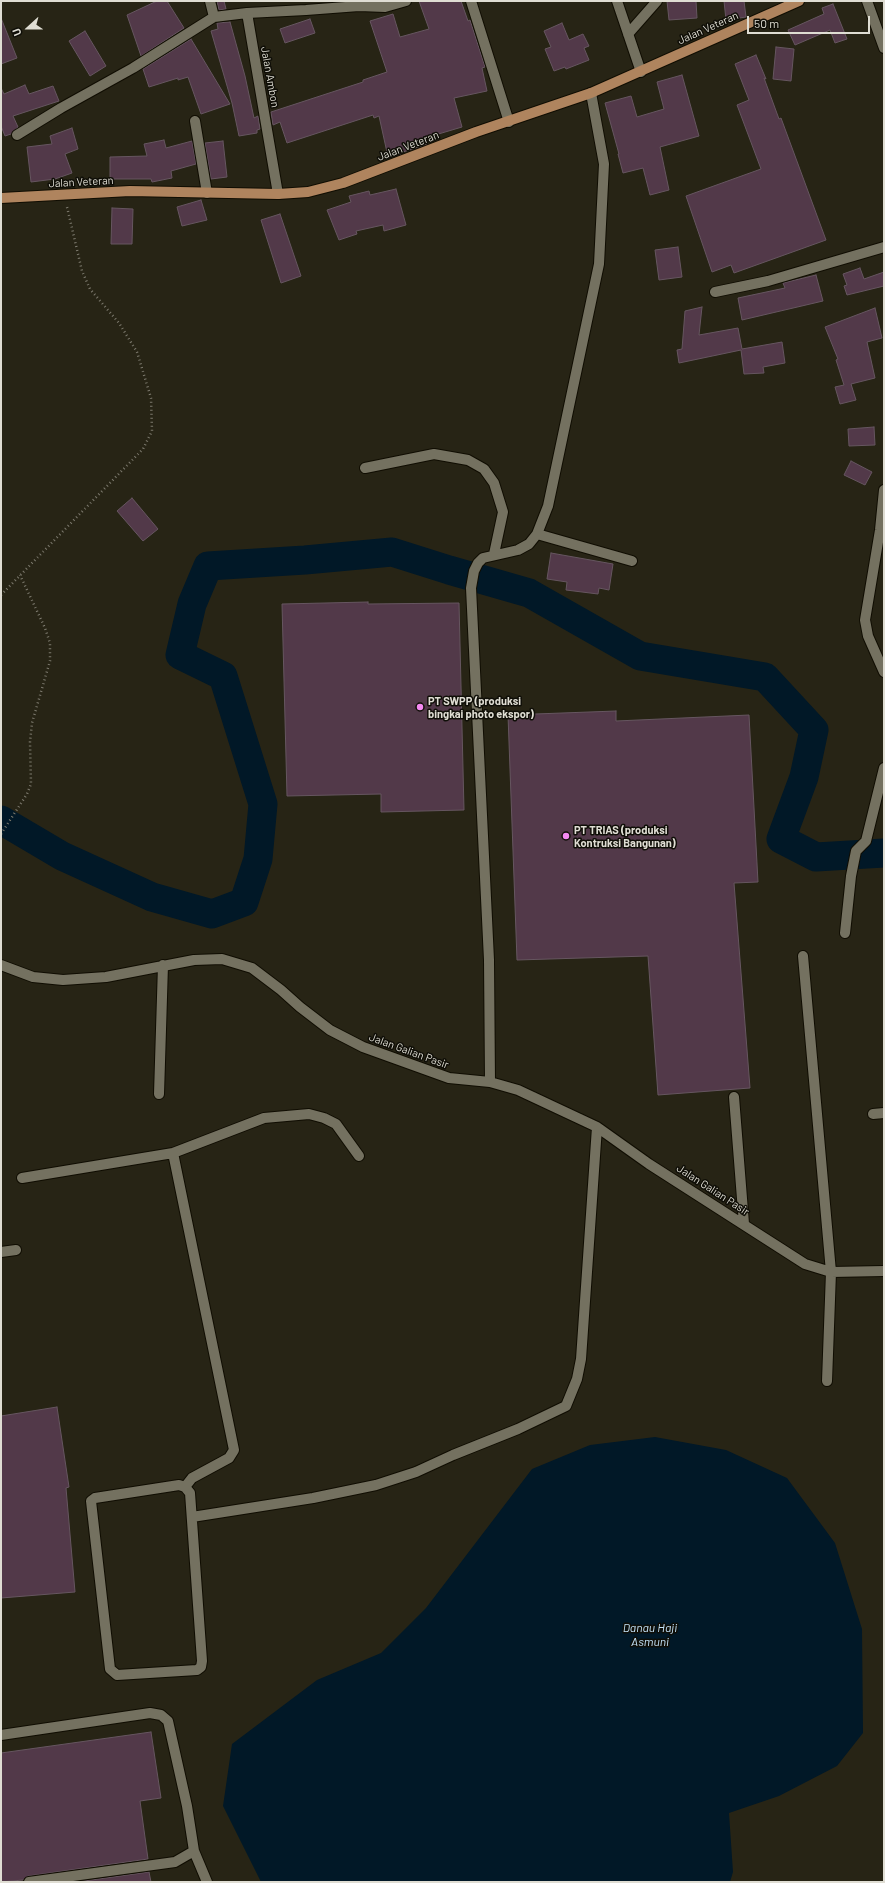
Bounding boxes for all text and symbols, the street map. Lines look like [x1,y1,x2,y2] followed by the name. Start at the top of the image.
[8,8,48,48] north arrow
[749,8,872,34] scale bar
[676,9,740,47] street label: Jalan Veteran
[754,16,779,30] text: 50 m
[9,27,24,38] text: U
[258,45,282,109] street label: Jalan Ambon
[375,128,441,164] street label: Jalan Veteran
[48,174,114,190] street label: Jalan Veteran
[428,694,534,720] place label: PT SWPP (produksi bingkai photo ekspor)
[415,702,425,712] marker: PT SWPP (produksi bingkai photo ekspor)
[574,823,676,849] place label: PT TRIAS (produksi Kontruksi Bangunan)
[561,831,571,841] marker: PT TRIAS (produksi Kontruksi Bangunan)
[367,1030,451,1072] street label: Jalan Galian Pasir
[674,1162,752,1218] street label: Jalan Galian Pasir
[623,1621,677,1649] water label: Danau Haji Asmuni

